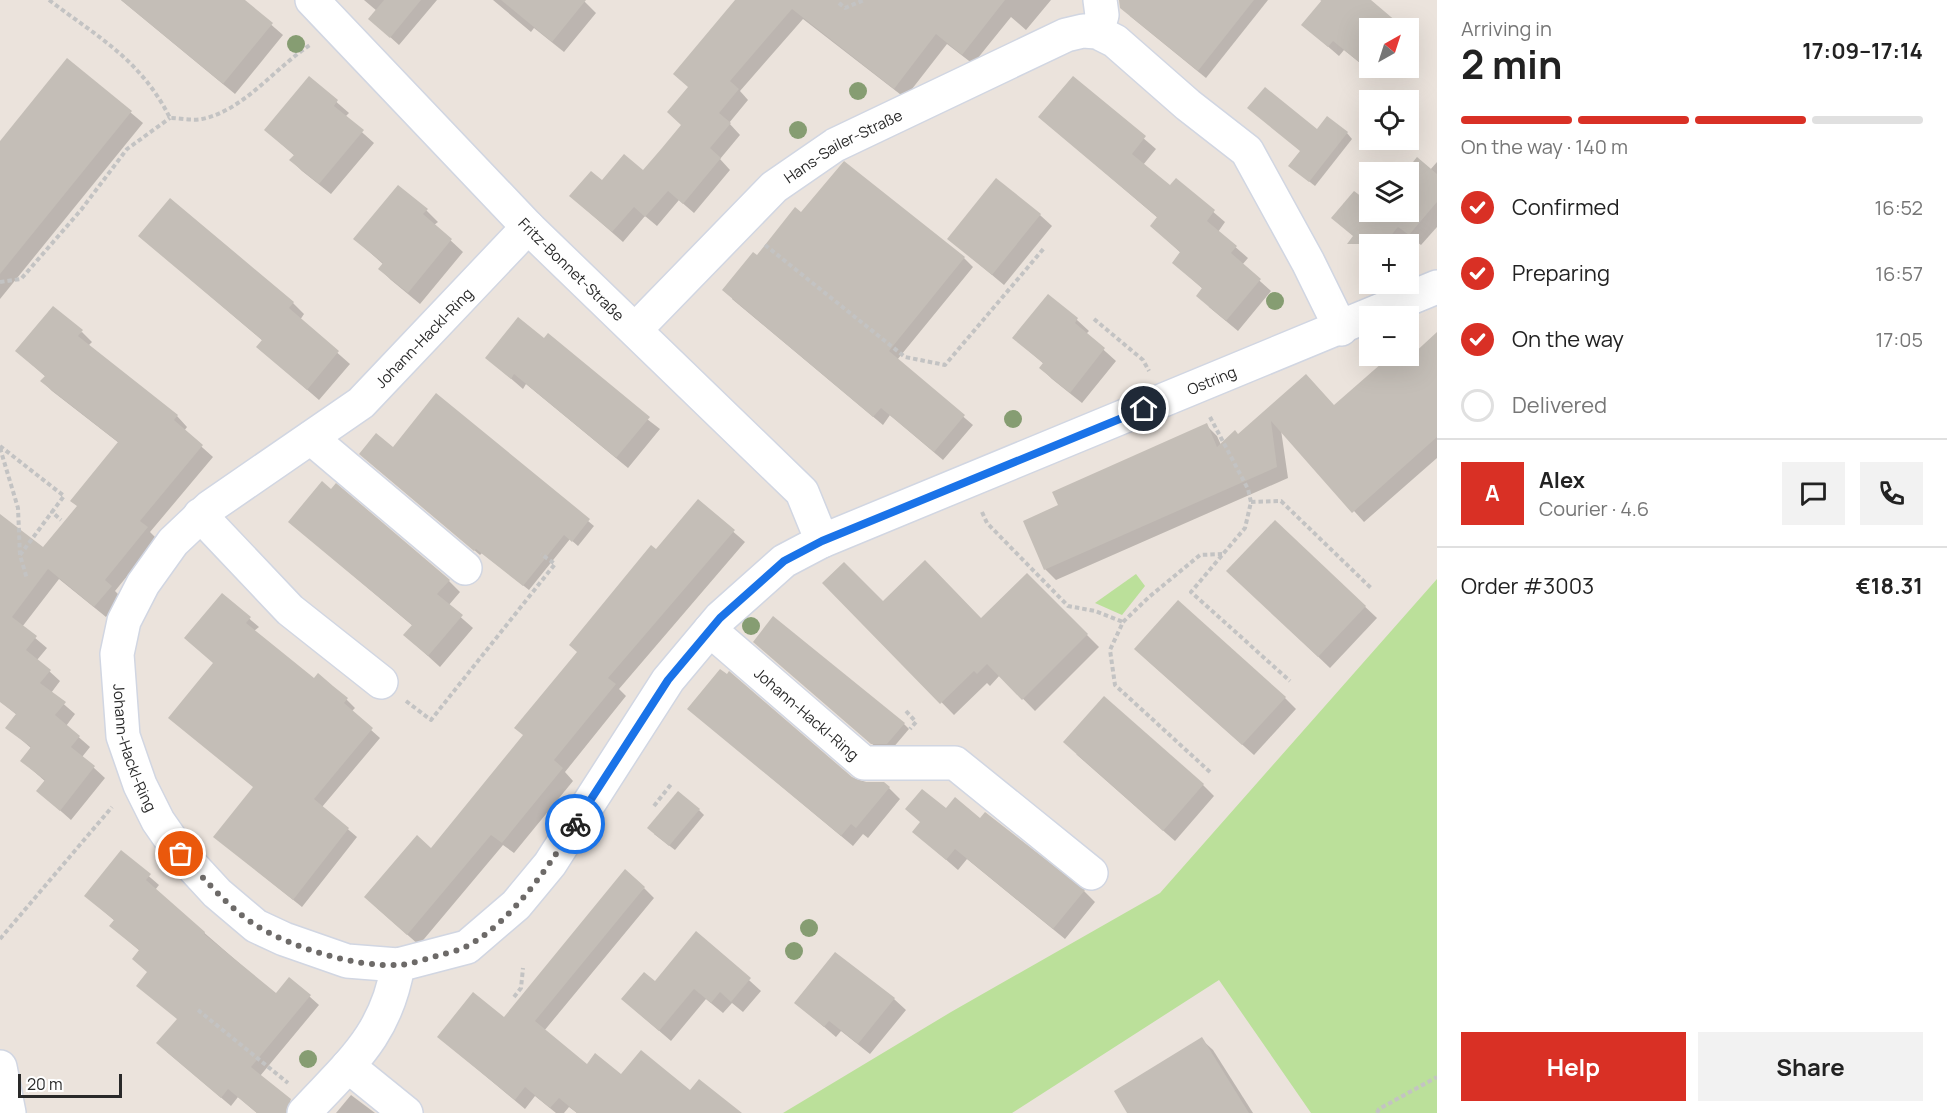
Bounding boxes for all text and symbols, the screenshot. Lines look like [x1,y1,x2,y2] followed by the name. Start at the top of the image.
[1461,15,1552,42] text: Arriving in
[1359,18,1419,78] north arrow
[1359,18,1419,366] map controls
[1802,36,1923,66] text: 17:09–17:14
[1461,37,1562,91] text: 2 min
[1359,90,1419,150] button: locate
[779,104,906,188] street label: Hans-Sailer-Straße
[1461,133,1628,160] text: On the way · 140 m
[1359,162,1419,222] button: layers
[1461,191,1494,224] icon: check
[1512,192,1620,222] text: Confirmed
[1874,194,1923,221] text: 16:52
[514,213,629,326] street label: Fritz-Bonnet-Straße
[1359,234,1419,294] button: +
[1461,257,1494,290] icon: check
[1512,258,1610,288] text: Preparing
[1875,260,1923,287] text: 16:57
[371,283,477,393] street label: Johann-Hackl-Ring
[1359,306,1419,366] button: −
[1461,323,1494,356] icon: check
[1512,324,1624,354] text: On the way
[1875,326,1923,353] text: 17:05
[1184,361,1239,400] street label: Ostring
[1118,383,1169,434] pin
[1512,390,1607,420] text: Delivered
[1127,392,1160,425] icon: home
[1782,462,1845,525] button: chat
[1860,462,1923,525] button: phone
[1539,465,1585,495] text: Alex
[1485,478,1500,508] text: A
[1539,495,1649,522] text: Courier · 4.6
[1461,571,1594,601] text: Order #3003
[1856,571,1923,601] text: €18.31
[750,662,864,765] street label: Johann-Hackl-Ring
[109,683,162,815] street label: Johann-Hackl-Ring
[545,794,605,854] courier
[559,808,592,841] icon: bike
[155,828,206,879] pin
[164,837,197,870] icon: bag
[1461,1032,1686,1101] button: Help
[1698,1032,1923,1101] button: Share
[18,1071,122,1098] scale bar
[27,1073,63,1095] text: 20 m

